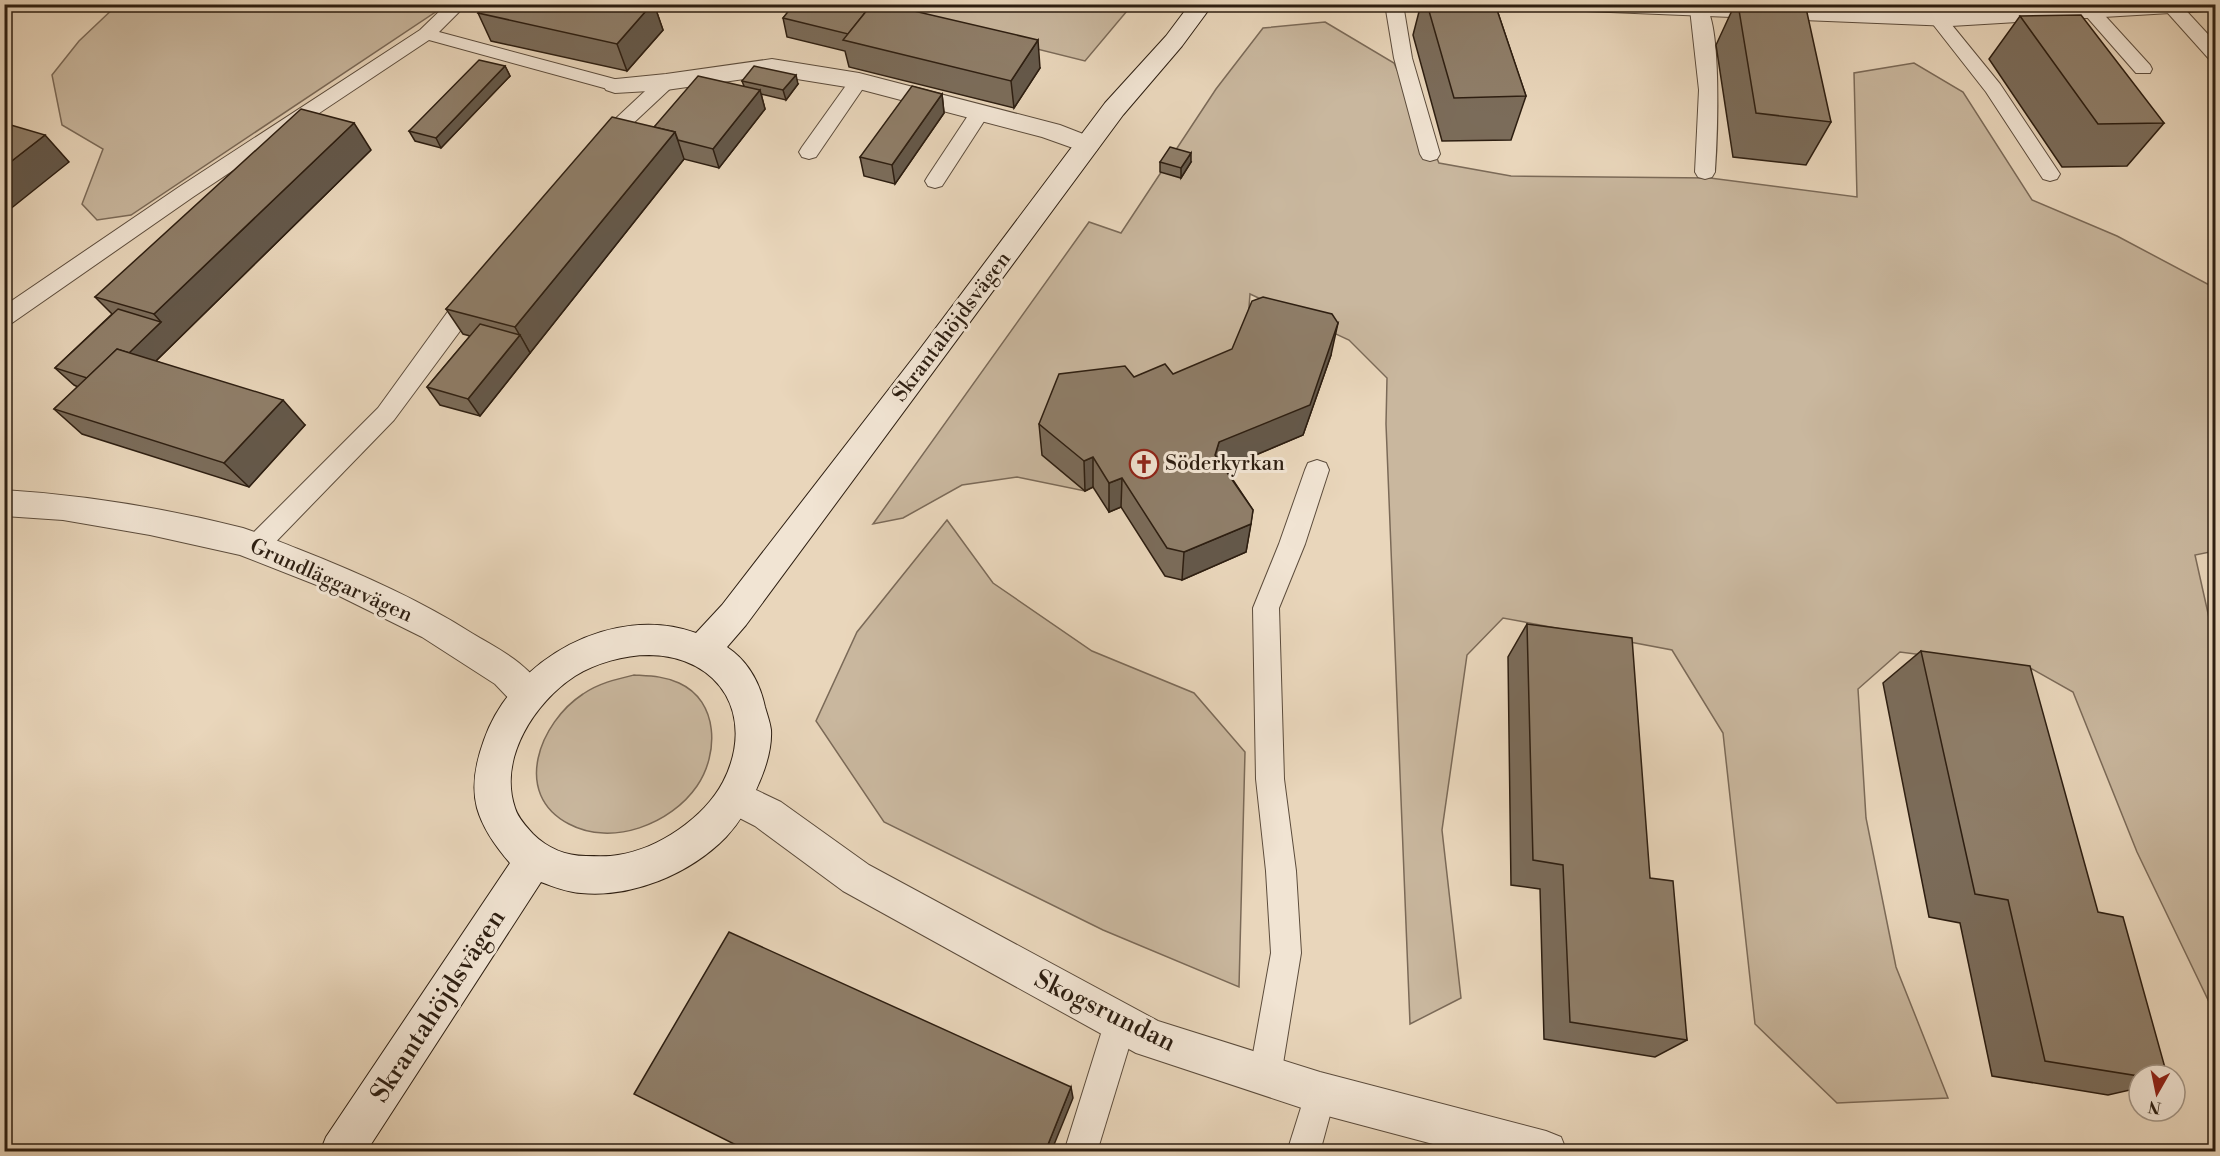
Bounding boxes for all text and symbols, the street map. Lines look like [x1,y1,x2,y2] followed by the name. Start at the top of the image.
[887,246,1017,407] street label: Skrantahöjdsvägen
[1128,448,1160,480] church icon: Söderkyrkan
[1165,451,1285,477] place label: Söderkyrkan
[246,533,417,629] street label: Grundläggarvägen
[364,903,512,1109] street label: Skrantahöjdsvägen
[1029,963,1181,1059] street label: Skogsrundan
[2127,1063,2187,1123] north arrow
[2147,1096,2163,1118] text: N

